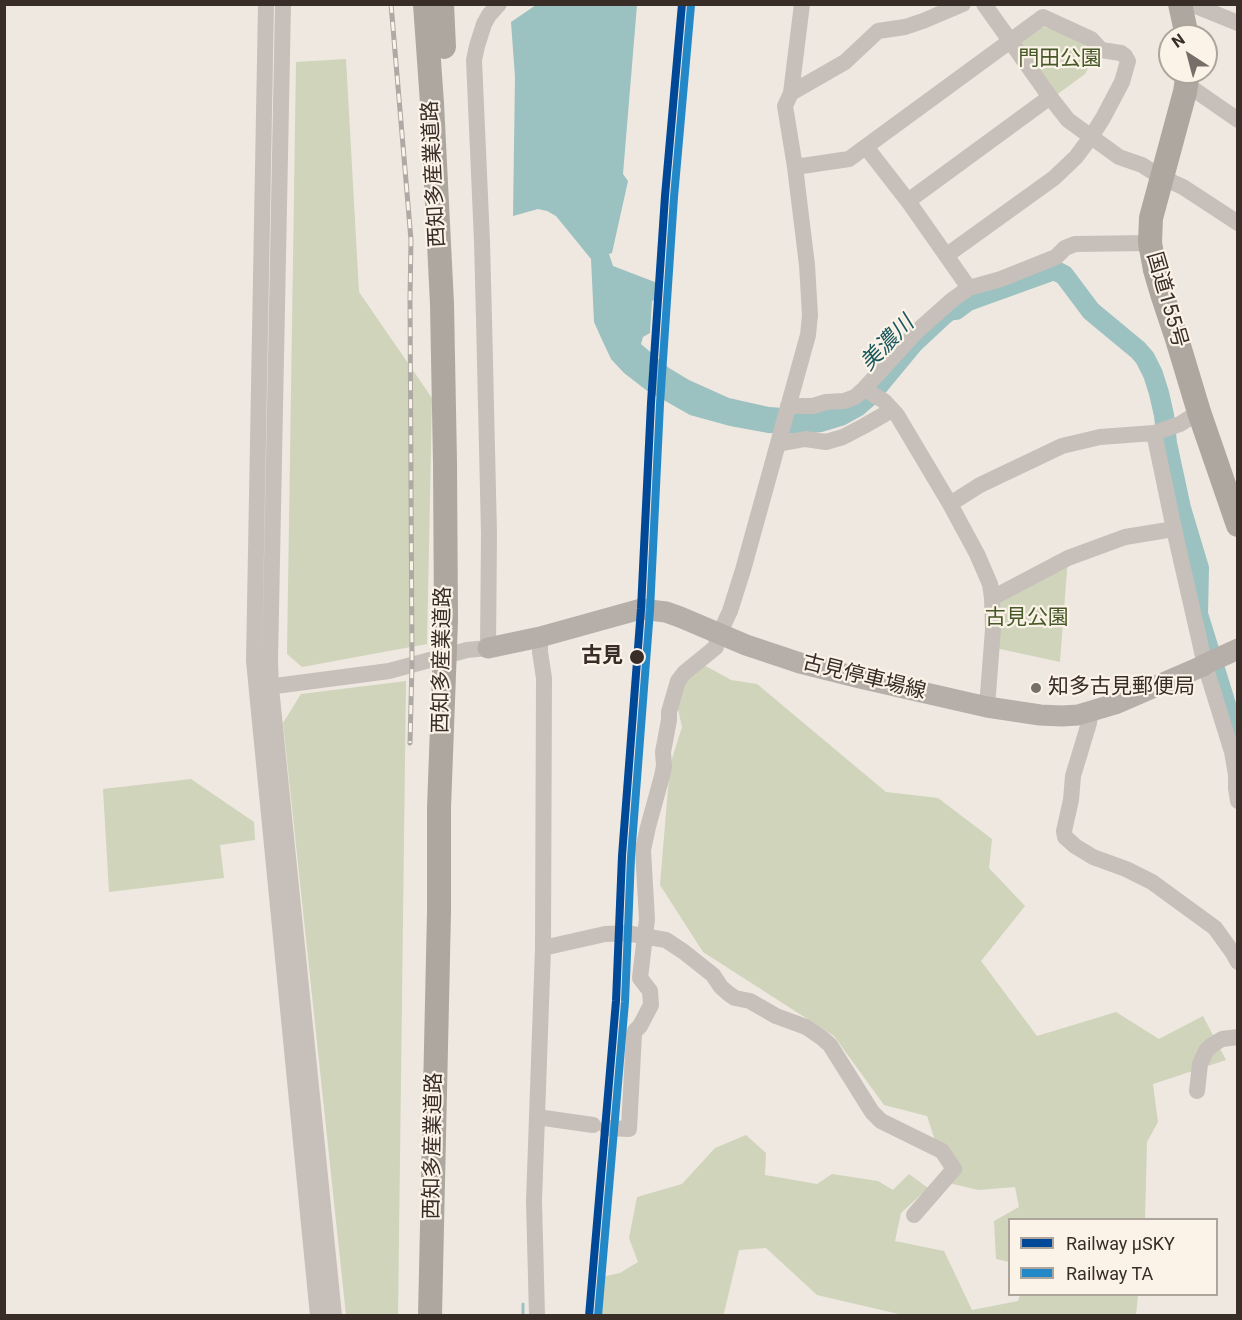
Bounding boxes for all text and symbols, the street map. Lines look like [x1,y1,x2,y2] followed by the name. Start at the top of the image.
[1158,24,1218,84] north arrow
[1168,30,1188,52] text: N
[1018,47,1102,73] park label: 門田公園
[419,100,451,248] street label: 西知多産業道路
[1140,249,1192,351] street label: 国道155号
[856,311,920,377] water label: 美濃川
[429,586,457,734] street label: 西知多産業道路
[985,606,1069,632] park label: 古見公園
[581,644,623,670] place label: 古見
[628,648,646,666] marker: 古見
[800,651,928,705] street label: 古見停車場線
[1048,675,1195,701] place label: 知多古見郵便局
[1029,681,1043,695] marker: 知多古見郵便局
[420,1072,448,1220] street label: 西知多産業道路
[1008,1218,1218,1296] legend
[1066,1233,1175,1254] text: Railway μSKY
[1066,1263,1153,1284] text: Railway TA

